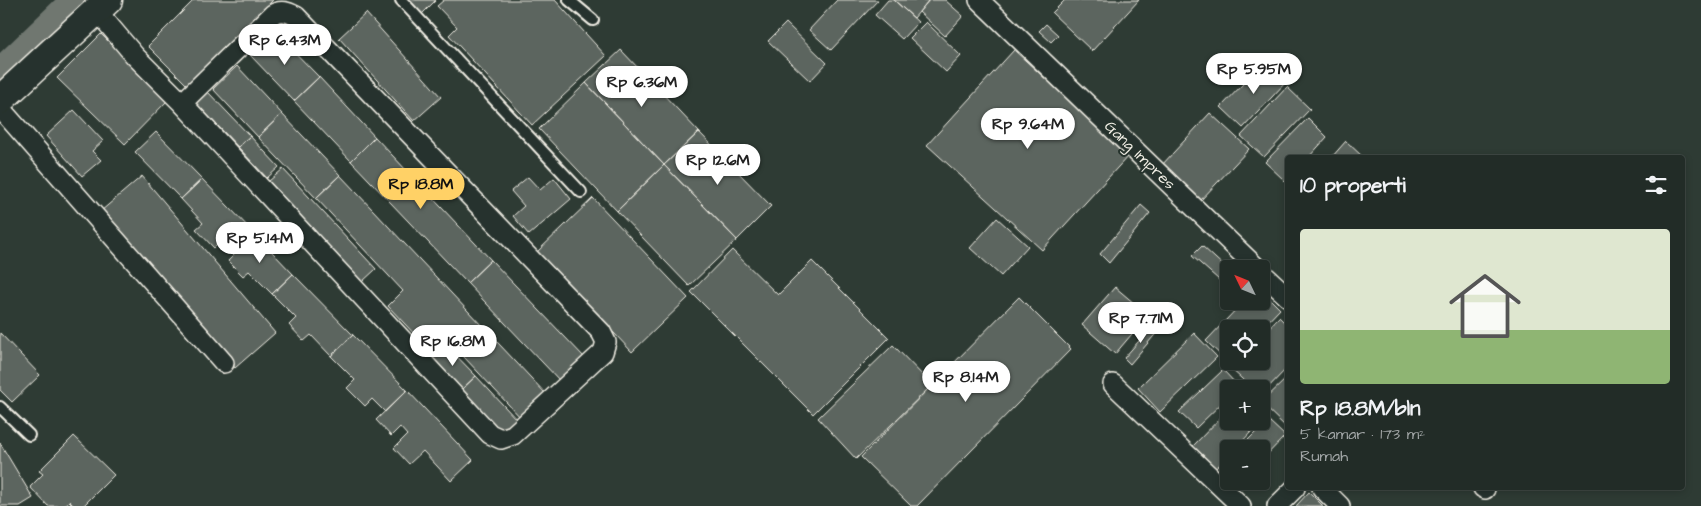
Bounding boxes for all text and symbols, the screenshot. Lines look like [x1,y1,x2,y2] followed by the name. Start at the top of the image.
[233,23,337,66] pin: Rp 6.43M
[249,29,321,51] text: Rp 6.43M
[1202,52,1306,95] pin: Rp 5.95M
[1217,58,1291,80] text: Rp 5.95M
[590,66,694,108] pin: Rp 6.36M
[607,71,677,93] text: Rp 6.36M
[976,108,1080,150] pin: Rp 9.64M
[992,113,1064,135] text: Rp 9.64M
[1099,115,1180,195] street label: Gang Impres
[666,144,770,186] pin: Rp 12.6M
[686,149,750,171] text: Rp 12.6M
[369,168,473,210] pin: Rp 18.8M
[1300,171,1406,200] text: 10 properti
[1642,171,1670,199] icon: filters
[389,173,454,195] text: Rp 18.8M
[208,222,312,264] pin: Rp 5.14M
[227,227,293,249] text: Rp 5.14M
[1220,260,1270,310] north arrow
[1220,260,1270,490] map controls
[1440,261,1530,351] icon: home
[1089,302,1193,344] pin: Rp 7.71M
[1109,307,1173,329] text: Rp 7.71M
[1220,320,1270,370] button: locate
[401,324,505,367] pin: Rp 16.8M
[421,330,485,352] text: Rp 16.8M
[914,360,1018,403] pin: Rp 8.14M
[933,366,999,388] text: Rp 8.14M
[1220,380,1270,430] button: +
[1300,394,1420,423] text: Rp 18.8M/bln
[1300,423,1425,445] text: 5 kamar · 173 m²
[1220,440,1270,490] button: −
[1300,445,1348,467] text: Rumah

